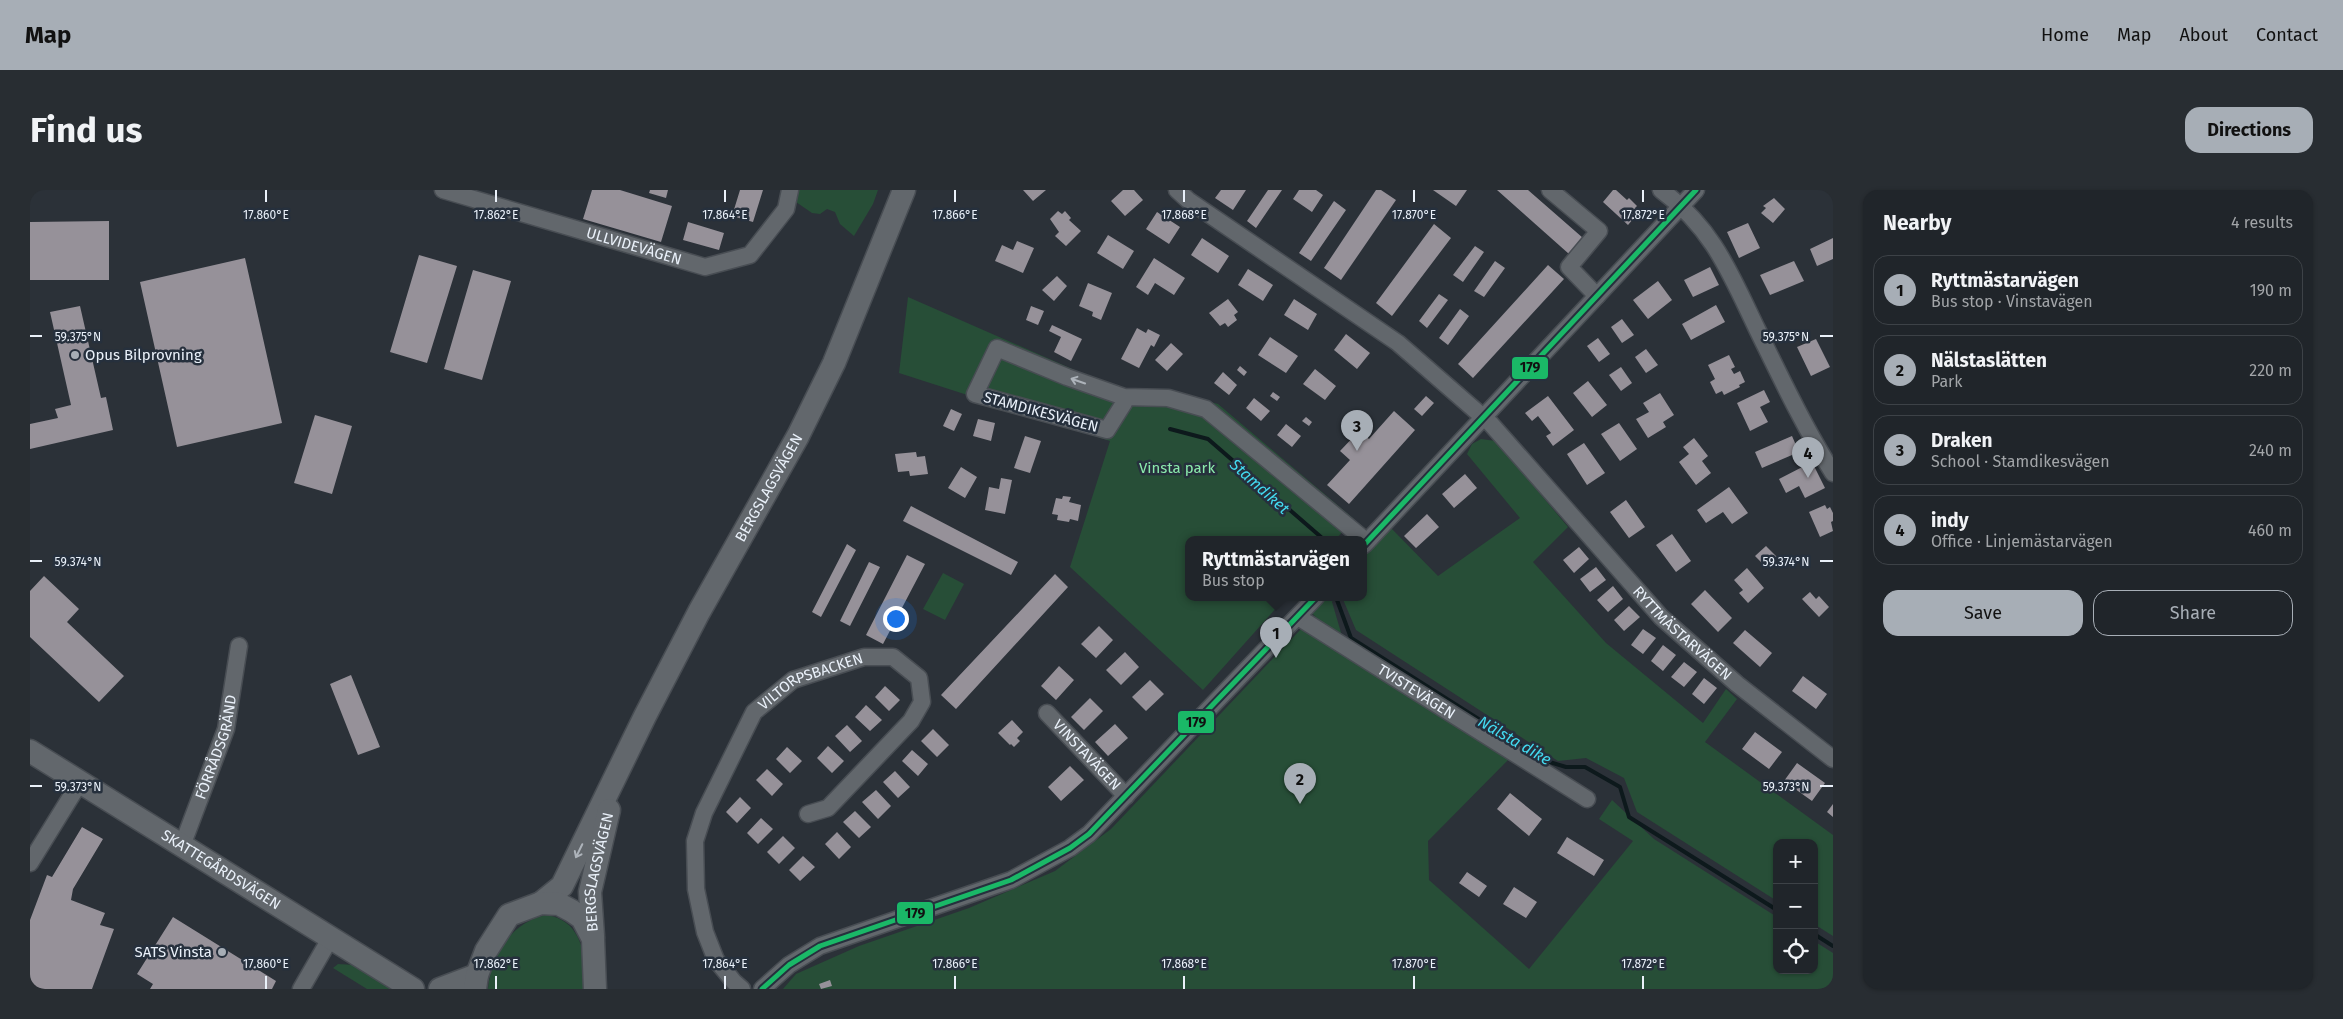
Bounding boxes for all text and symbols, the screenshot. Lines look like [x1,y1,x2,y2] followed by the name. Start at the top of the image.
[25,21,71,49] text: Map
[2041,24,2089,46] text: Home
[2117,24,2151,46] text: Map
[2179,24,2228,46] text: About
[2256,24,2318,46] text: Contact
[2185,107,2313,153] button: Directions
[30,109,142,151] text: Find us
[243,208,289,222] text: 17.860°E
[474,208,518,222] text: 17.862°E
[702,208,748,222] text: 17.864°E
[932,208,978,222] text: 17.866°E
[1161,208,1207,222] text: 17.868°E
[1392,208,1436,222] text: 17.870°E
[1621,208,1665,222] text: 17.872°E
[1883,210,1951,236] text: Nearby
[2231,213,2293,232] text: 4 results
[584,224,684,269] street label: ULLVIDEVÄGEN
[1931,269,2079,292] text: Ryttmästarvägen
[1896,281,1904,300] text: 1
[2250,281,2292,300] text: 190 m
[1931,292,2093,311] text: Bus stop · Vinstavägen
[55,330,101,344] text: 59.375°N
[1763,330,1809,344] text: 59.375°N
[85,346,202,364] place label: Opus Bilprovning
[69,349,81,361] marker: Opus Bilprovning
[1931,349,2047,372] text: Nälstaslätten
[1511,356,1549,380] line badge: 179
[1520,359,1541,376] text: 179
[1896,361,1904,380] text: 2
[2249,361,2292,380] text: 220 m
[1931,372,1963,391] text: Park
[1071,376,1087,385] one-way arrow
[982,388,1100,436] street label: STAMDIKESVÄGEN
[1341,410,1373,451] pin: 3
[1931,429,1992,452] text: Draken
[731,430,807,545] street label: BERGSLAGSVÄGEN
[1792,437,1824,478] pin: 4
[1896,441,1904,460] text: 3
[2249,441,2292,460] text: 240 m
[1931,452,2110,471] text: School · Stamdikesvägen
[1225,454,1293,518] water label: Stamdiket
[1139,459,1215,477] park label: Vinsta park
[1931,509,1969,532] text: indy
[1895,521,1905,540] text: 4
[2248,521,2292,540] text: 460 m
[1931,532,2113,551] text: Office · Linjemästarvägen
[1185,536,1367,601] popup
[1202,548,1350,571] text: Ryttmästarvägen
[55,555,101,569] text: 59.374°N
[1763,555,1809,569] text: 59.374°N
[1202,571,1265,590] text: Bus stop
[1629,582,1735,684] street label: RYTTMÄSTARVÄGEN
[1883,590,2083,636] button: Save
[2093,590,2293,636] button: Share
[883,606,909,632] your location
[1260,617,1292,658] pin: 1
[755,649,865,714] street label: VILTORPSBACKEN
[1374,660,1459,723] street label: TVISTEVÄGEN
[191,693,240,802] street label: FÖRRÅDSGRÄND
[1177,710,1215,734] line badge: 179
[1475,712,1555,769] water label: Nälsta dike
[1186,714,1207,731] text: 179
[1049,716,1125,794] street label: VINSTAVÄGEN
[1284,763,1316,804] pin: 2
[55,780,101,794] text: 59.373°N
[1763,780,1809,794] text: 59.373°N
[581,810,617,932] street label: BERGSLAGSVÄGEN
[158,826,284,914] street label: SKATTEGÅRDSVÄGEN
[1773,839,1818,974] map controls
[1773,839,1818,884] button: +
[574,843,584,858] one-way arrow
[1773,884,1818,929] button: −
[896,901,934,925] line badge: 179
[905,905,926,922] text: 179
[1773,929,1818,974] button: locate
[135,943,212,961] place label: SATS Vinsta
[216,946,228,958] marker: SATS Vinsta
[243,957,289,971] text: 17.860°E
[474,957,518,971] text: 17.862°E
[702,957,748,971] text: 17.864°E
[932,957,978,971] text: 17.866°E
[1161,957,1207,971] text: 17.868°E
[1392,957,1436,971] text: 17.870°E
[1621,957,1665,971] text: 17.872°E

